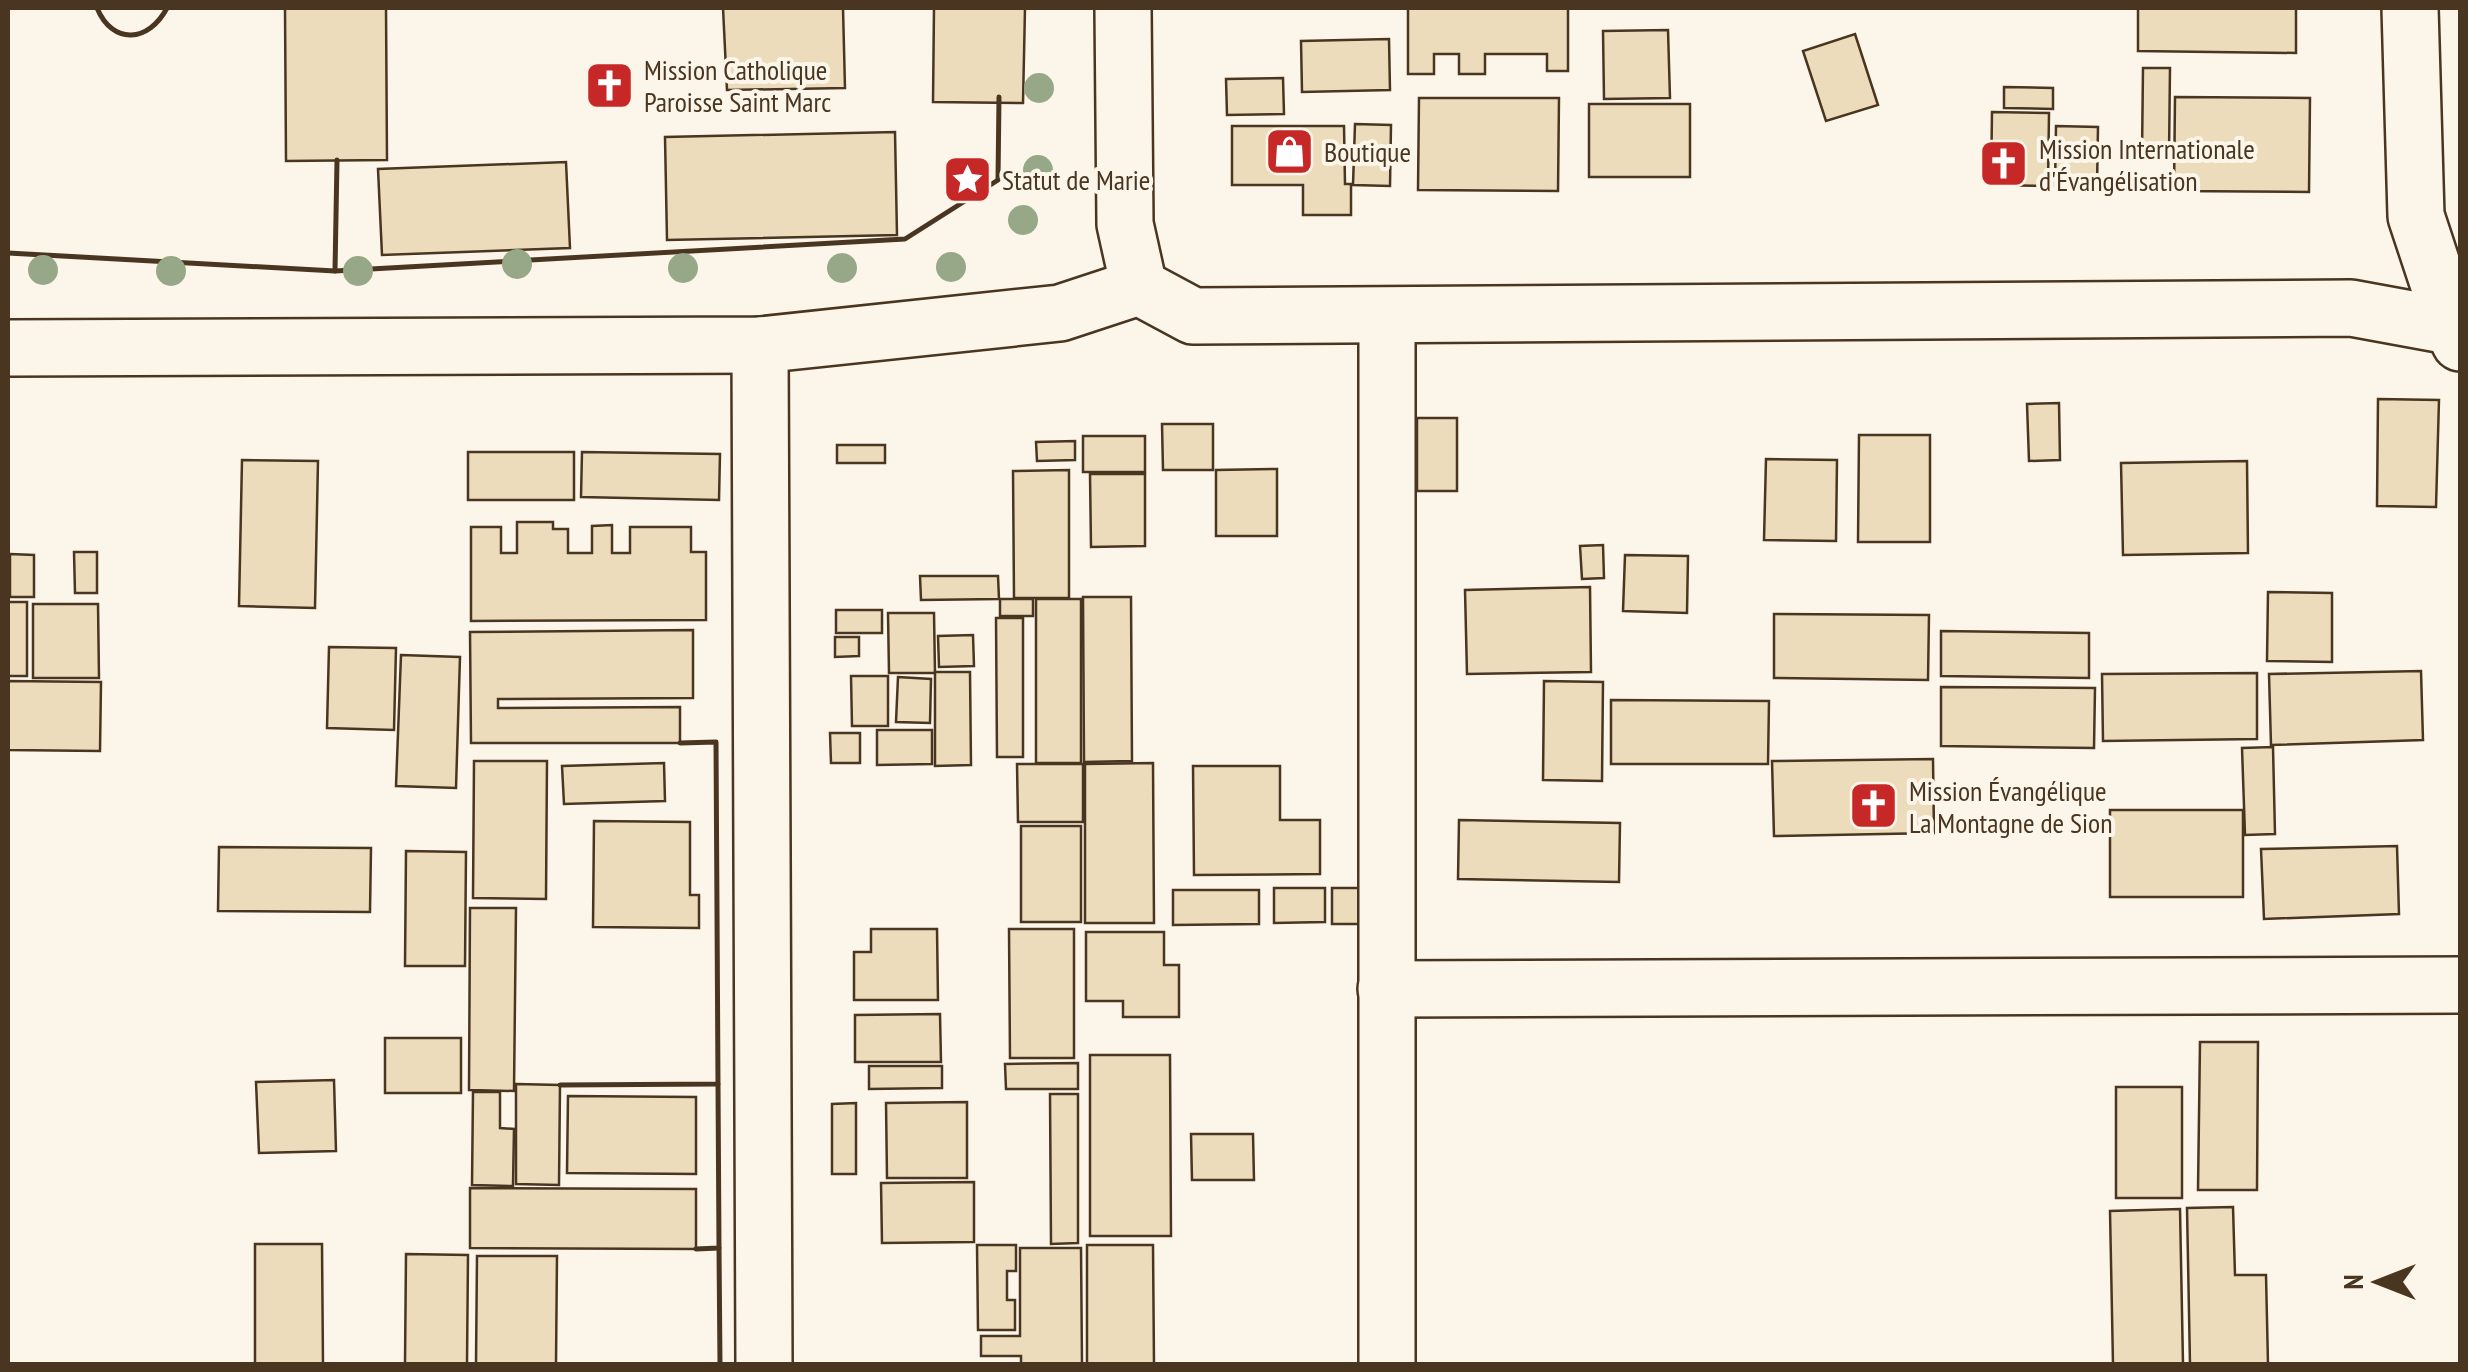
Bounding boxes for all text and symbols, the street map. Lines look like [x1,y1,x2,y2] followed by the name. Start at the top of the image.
[644,51,831,120] place label: Mission Catholique Paroisse Saint Marc
[583,59,635,111] church icon: Mission Catholique Paroisse Saint Marc
[1263,125,1315,177] shop icon: Boutique
[2039,130,2255,199] place label: Mission Internationale d'Évangélisation
[1324,133,1411,170] place label: Boutique
[1978,138,2030,190] church icon: Mission Internationale d'Évangélisation
[941,153,993,205] place icon: Statut de Marie
[1002,161,1150,198] place label: Statut de Marie
[1909,772,2112,841] place label: Mission Évangélique La Montagne de Sion
[1848,780,1900,832] church icon: Mission Évangélique La Montagne de Sion
[2328,1232,2428,1332] north arrow
[2334,1274,2371,1290] text: N

